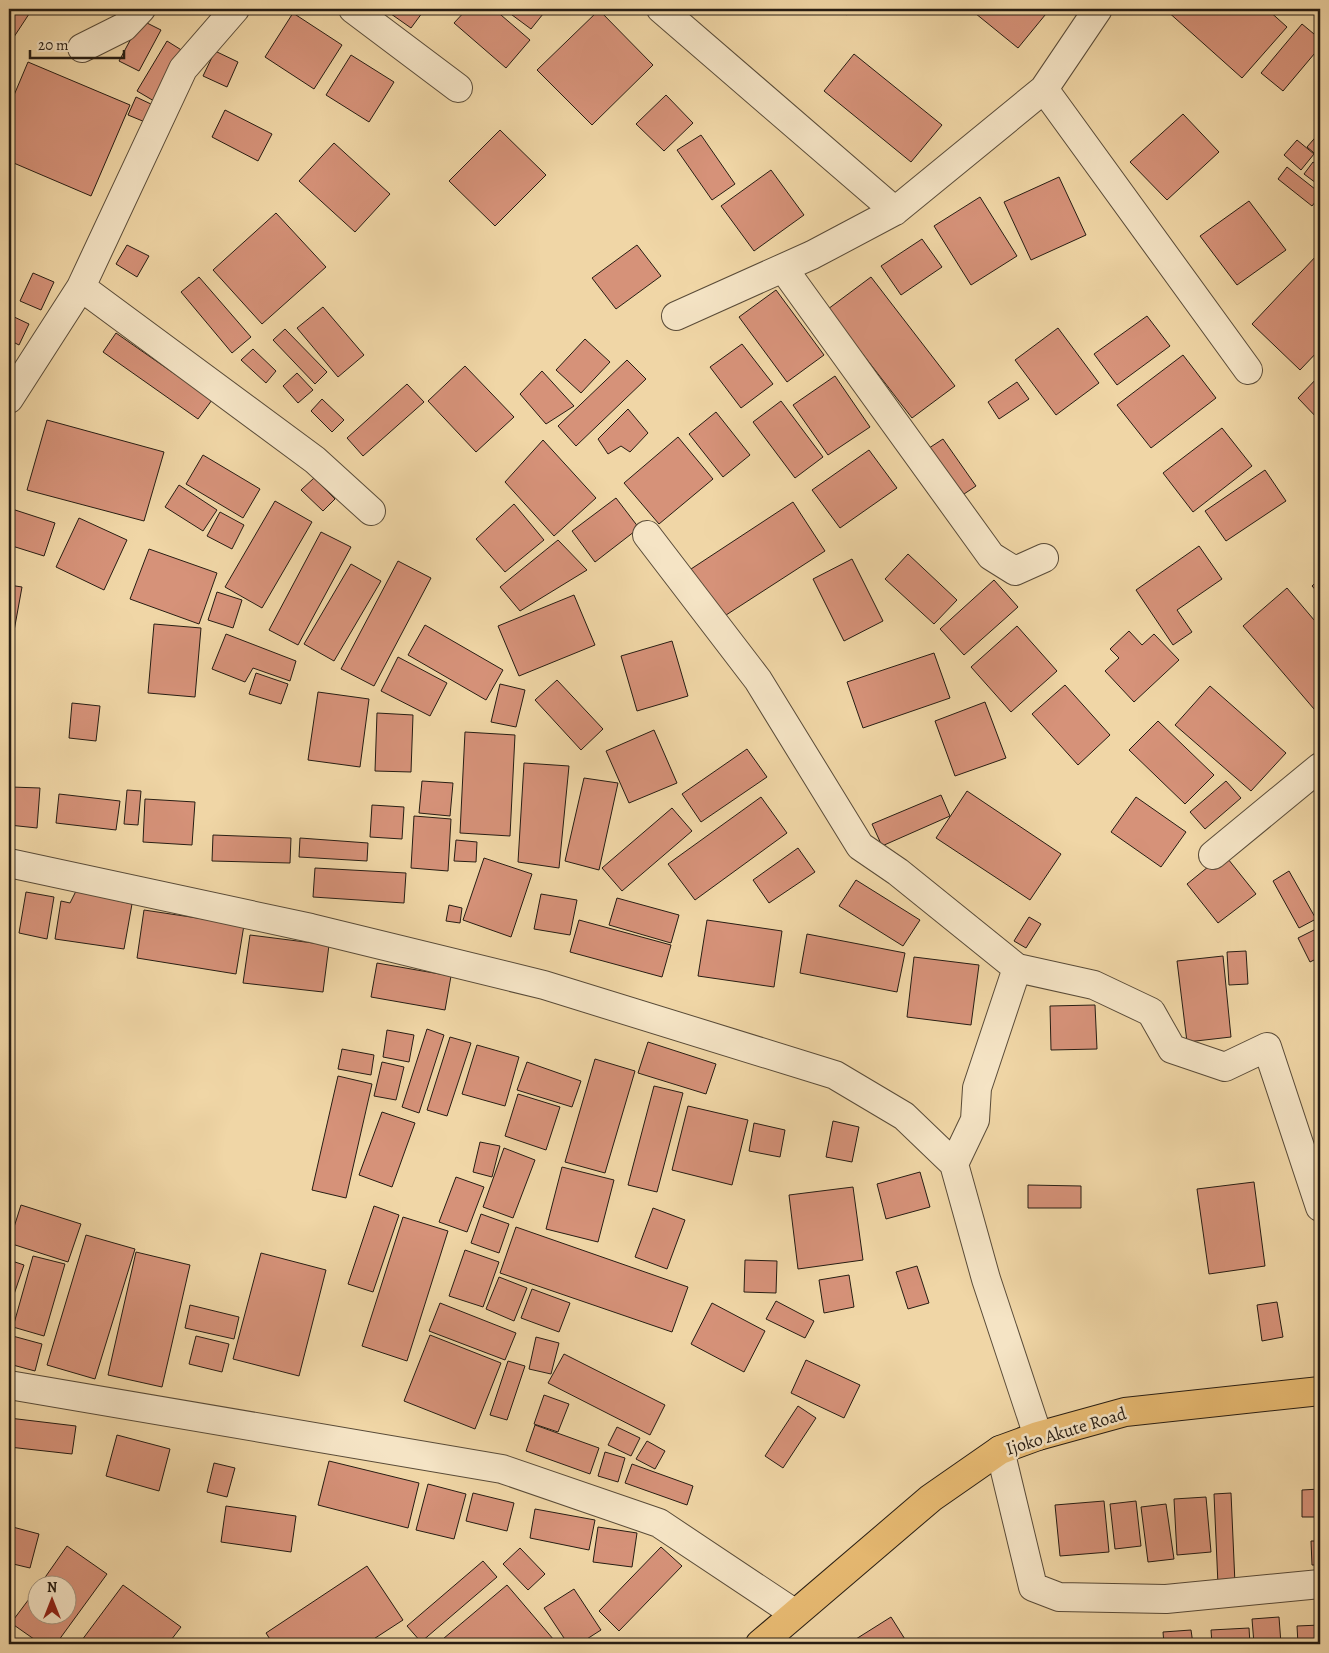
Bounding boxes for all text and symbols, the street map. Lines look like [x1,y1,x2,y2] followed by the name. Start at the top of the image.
[30,28,124,60] scale bar
[38,35,69,55] text: 20 m
[1003,1401,1130,1461] street label: Ijoko Akute Road
[28,1576,78,1626] north arrow
[47,1578,57,1597] text: N

